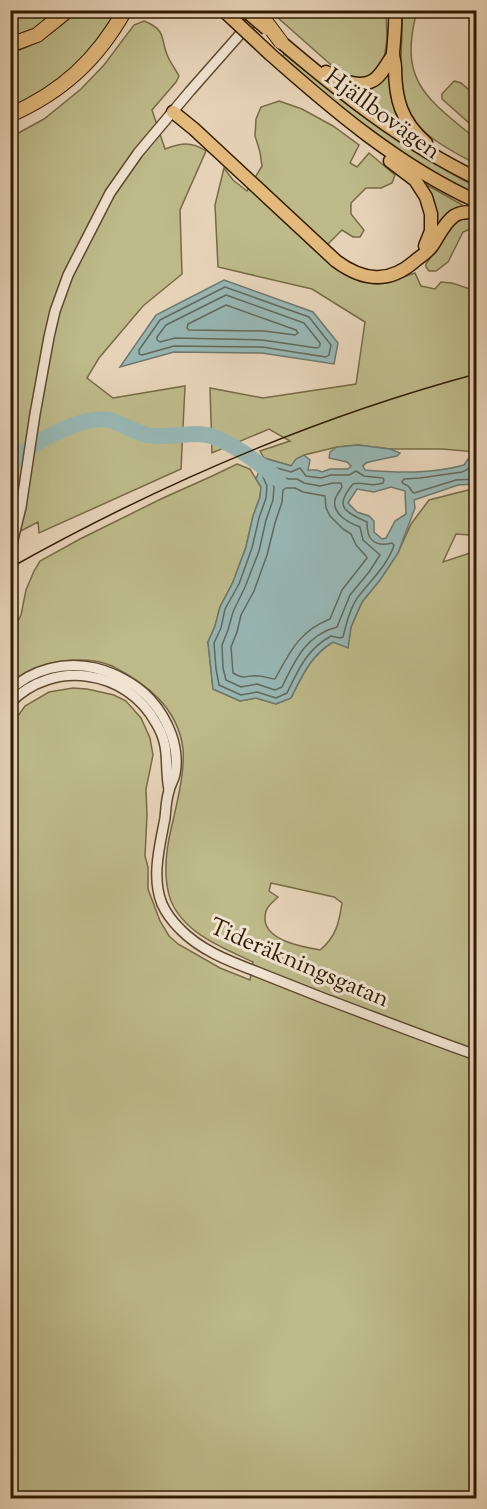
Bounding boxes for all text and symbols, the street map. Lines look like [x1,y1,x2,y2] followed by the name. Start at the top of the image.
[317,61,447,169] street label: Hjällbovägen
[204,911,394,1017] street label: Tideräkningsgatan

